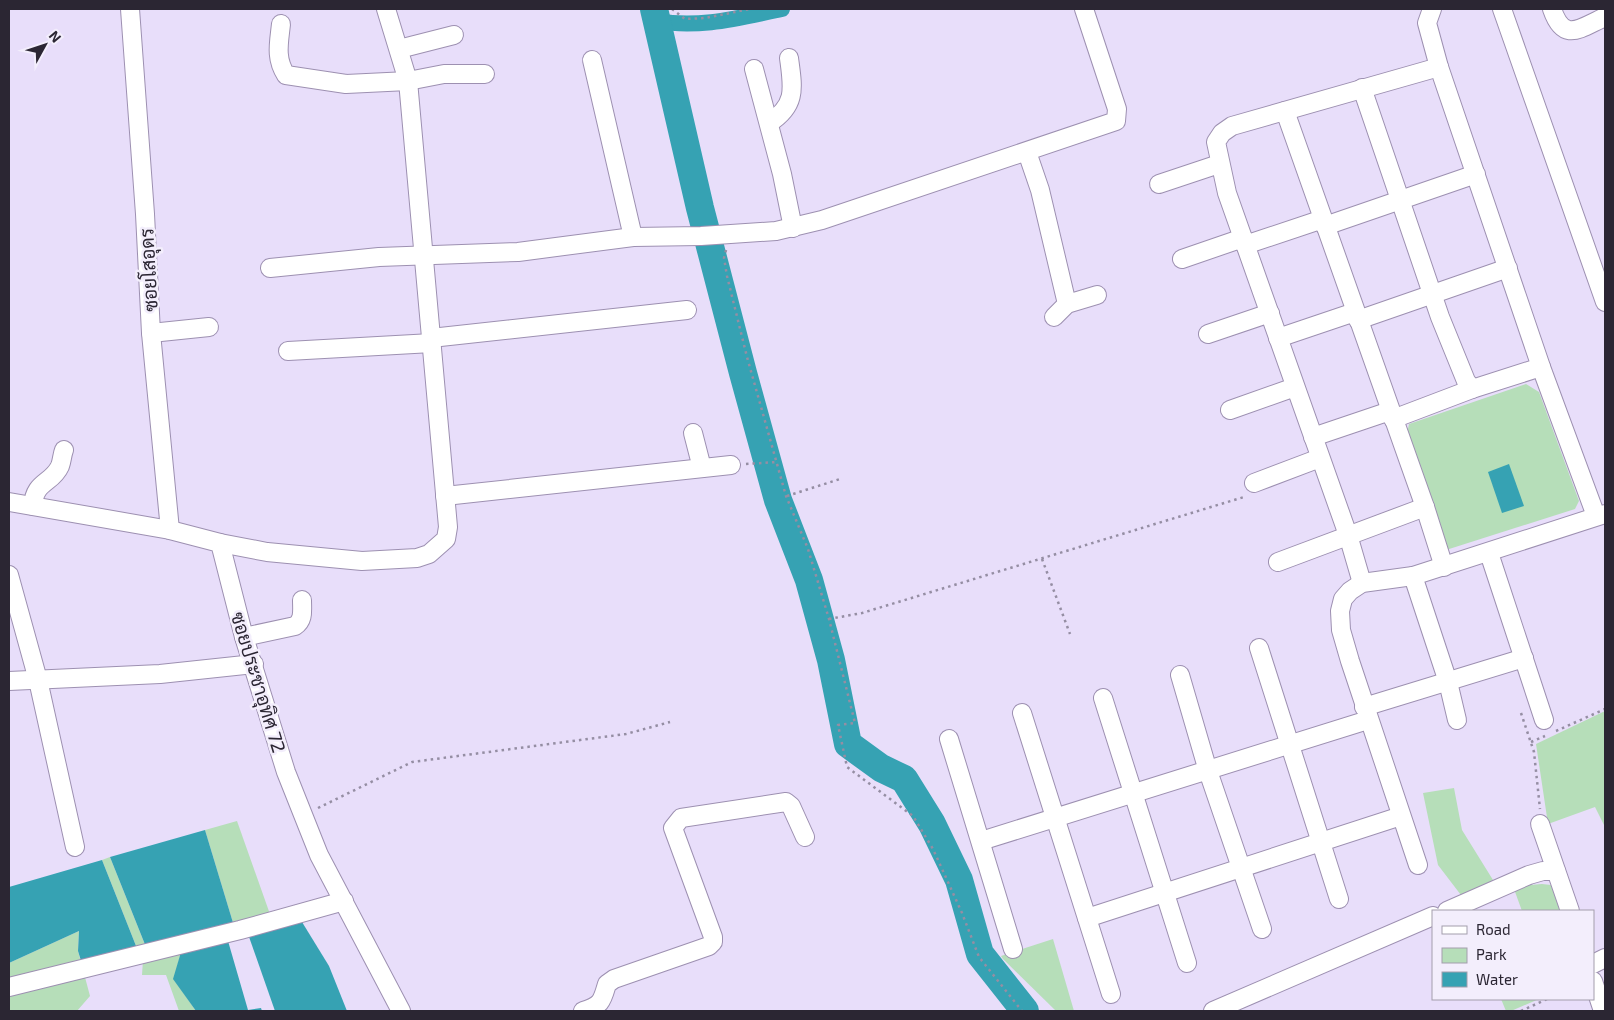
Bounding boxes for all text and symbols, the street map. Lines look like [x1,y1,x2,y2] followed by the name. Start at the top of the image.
[20,20,70,70] north arrow
[46,27,65,46] text: N
[134,228,164,312] street label: ซอยโสอุดร
[225,609,291,756] street label: ซอยประชาอุทิศ 72
[1432,910,1594,1000] legend
[1476,920,1511,938] text: Road
[1476,945,1507,963] text: Park
[1476,970,1518,988] text: Water

